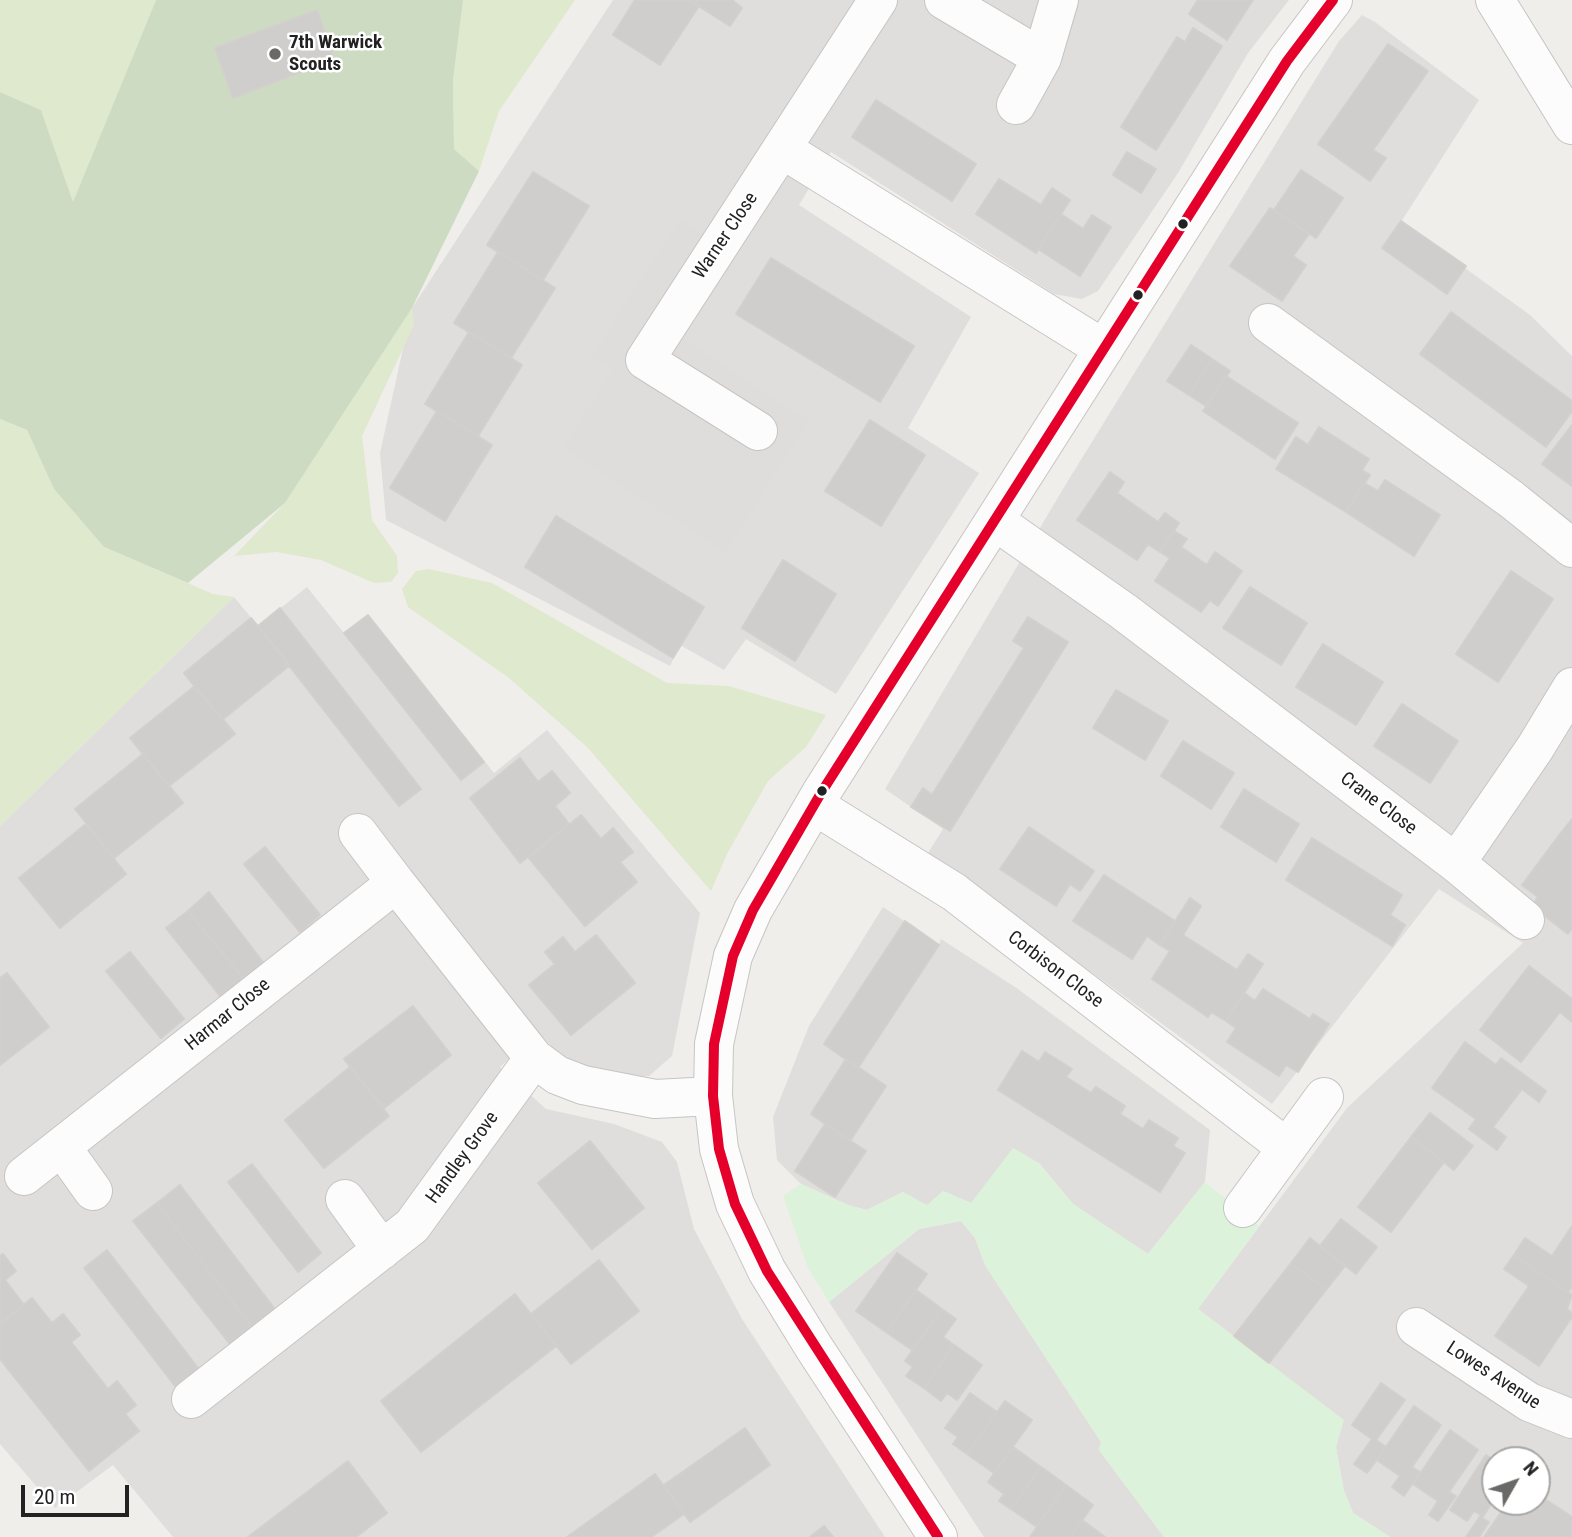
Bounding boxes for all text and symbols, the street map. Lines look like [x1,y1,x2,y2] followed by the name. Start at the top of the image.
[289,32,382,76] place label: 7th Warwick Scouts
[267,46,283,62] marker: 7th Warwick Scouts
[689,188,763,284] street label: Warner Close
[1176,217,1190,231] unlabelled marker
[1131,288,1145,302] unlabelled marker
[1335,768,1421,840] street label: Crane Close
[815,784,829,798] unlabelled marker
[1003,927,1107,1013] street label: Corbison Close
[181,974,275,1056] street label: Harmar Close
[422,1108,504,1208] street label: Handley Grove
[1442,1337,1544,1415] street label: Lowes Avenue
[1481,1446,1551,1516] north arrow
[1518,1457,1543,1480] text: N
[24,1470,133,1514] scale bar
[34,1485,75,1509] text: 20 m

